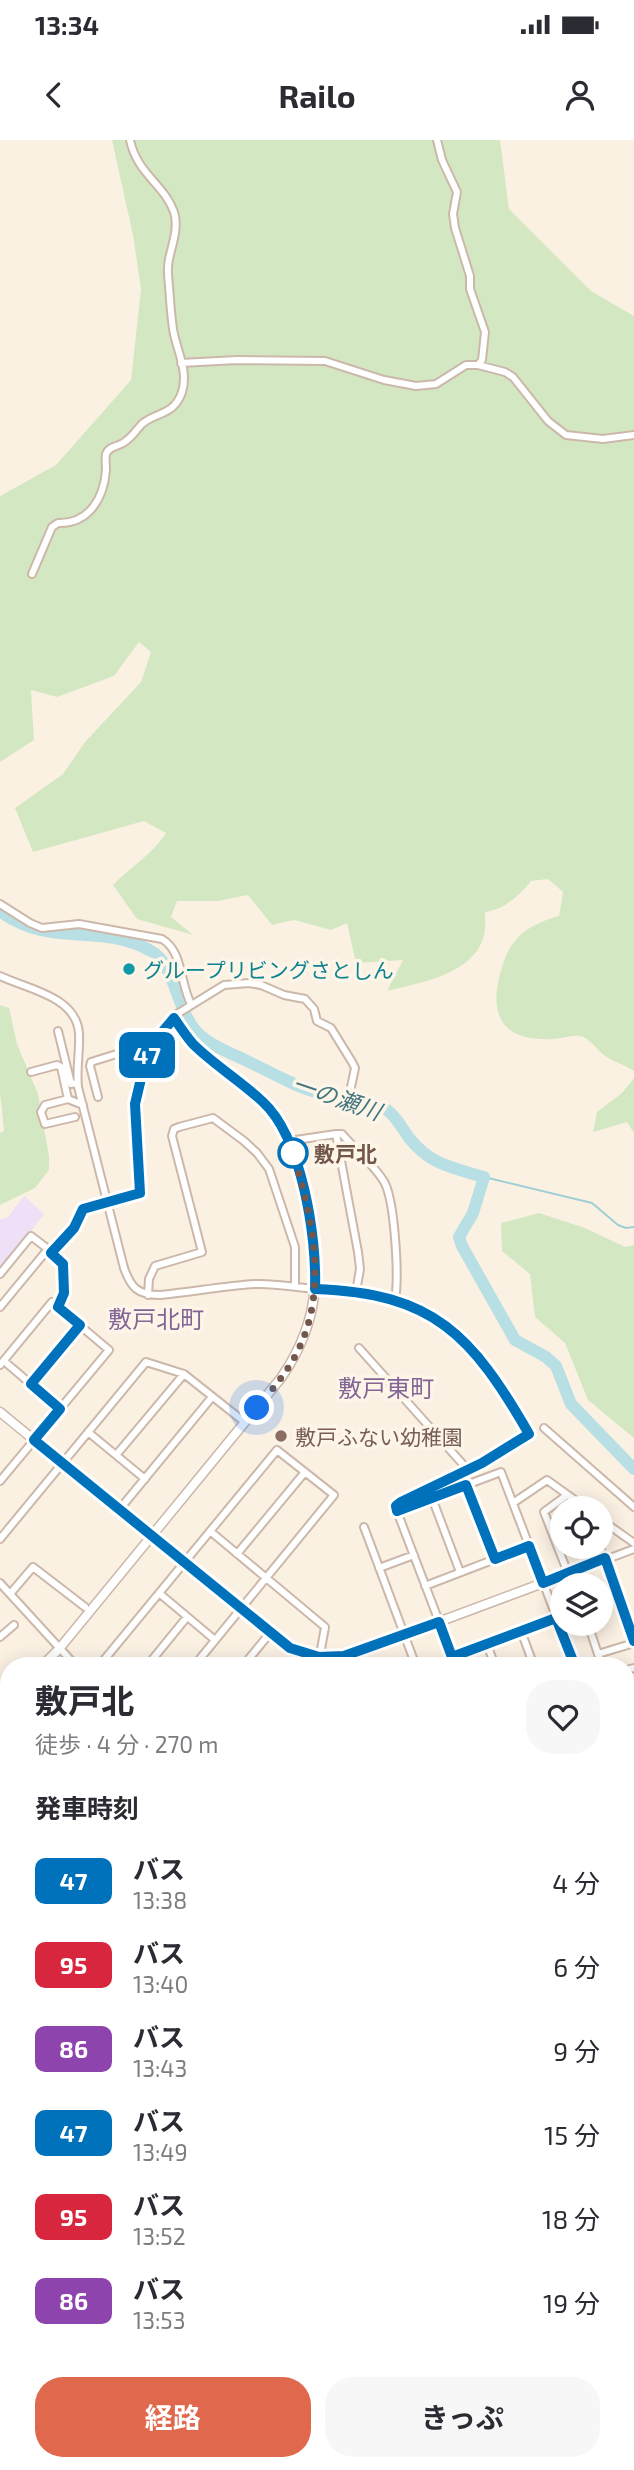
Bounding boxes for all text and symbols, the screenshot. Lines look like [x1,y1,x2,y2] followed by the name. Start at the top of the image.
[35,9,99,40] text: 13:34
[35,76,73,114] icon: back
[278,76,356,114] text: Railo
[561,76,599,114] icon: person
[143,957,394,982] place label: グループリビングさとしん
[121,961,137,977] marker: グループリビングさとしん
[116,1032,178,1078] line badge: 47
[133,1040,161,1069] text: 47
[289,1069,388,1126] water label: 一の瀬川
[278,1138,308,1168] marker: 敷戸北
[314,1141,377,1166] place label: 敷戸北
[108,1304,204,1333] district label: 敷戸北町
[338,1373,434,1402] district label: 敷戸東町
[239,1390,274,1425] your location
[295,1424,463,1449] place label: 敷戸ふない幼稚園
[273,1428,289,1444] marker: 敷戸ふない幼稚園
[550,1496,613,1636] map controls
[550,1496,613,1559] button: locate
[550,1573,613,1636] button: layers
[35,1680,134,1720] text: 敷戸北
[526,1680,600,1754] button: heart
[35,1730,219,1758] text: 徒歩 · 4 分 · 270 m
[35,1792,139,1823] text: 発車時刻
[133,1853,185,1884] text: バス
[60,1866,87,1895] text: 47
[552,1867,600,1898] text: 4 分
[133,1886,187,1914] text: 13:38
[133,1937,185,1968] text: バス
[60,1950,87,1979] text: 95
[553,1951,600,1982] text: 6 分
[133,1970,188,1998] text: 13:40
[133,2021,185,2052] text: バス
[59,2034,88,2063] text: 86
[553,2035,600,2066] text: 9 分
[133,2054,187,2082] text: 13:43
[133,2105,185,2136] text: バス
[60,2118,87,2147] text: 47
[544,2119,600,2150] text: 15 分
[133,2138,188,2166] text: 13:49
[133,2189,185,2220] text: バス
[60,2202,87,2231] text: 95
[542,2203,600,2234] text: 18 分
[133,2222,186,2250] text: 13:52
[133,2273,185,2304] text: バス
[59,2286,88,2315] text: 86
[543,2287,600,2318] text: 19 分
[133,2306,186,2334] text: 13:53
[35,2377,311,2457] button: 経路
[325,2377,600,2457] button: きっぷ

